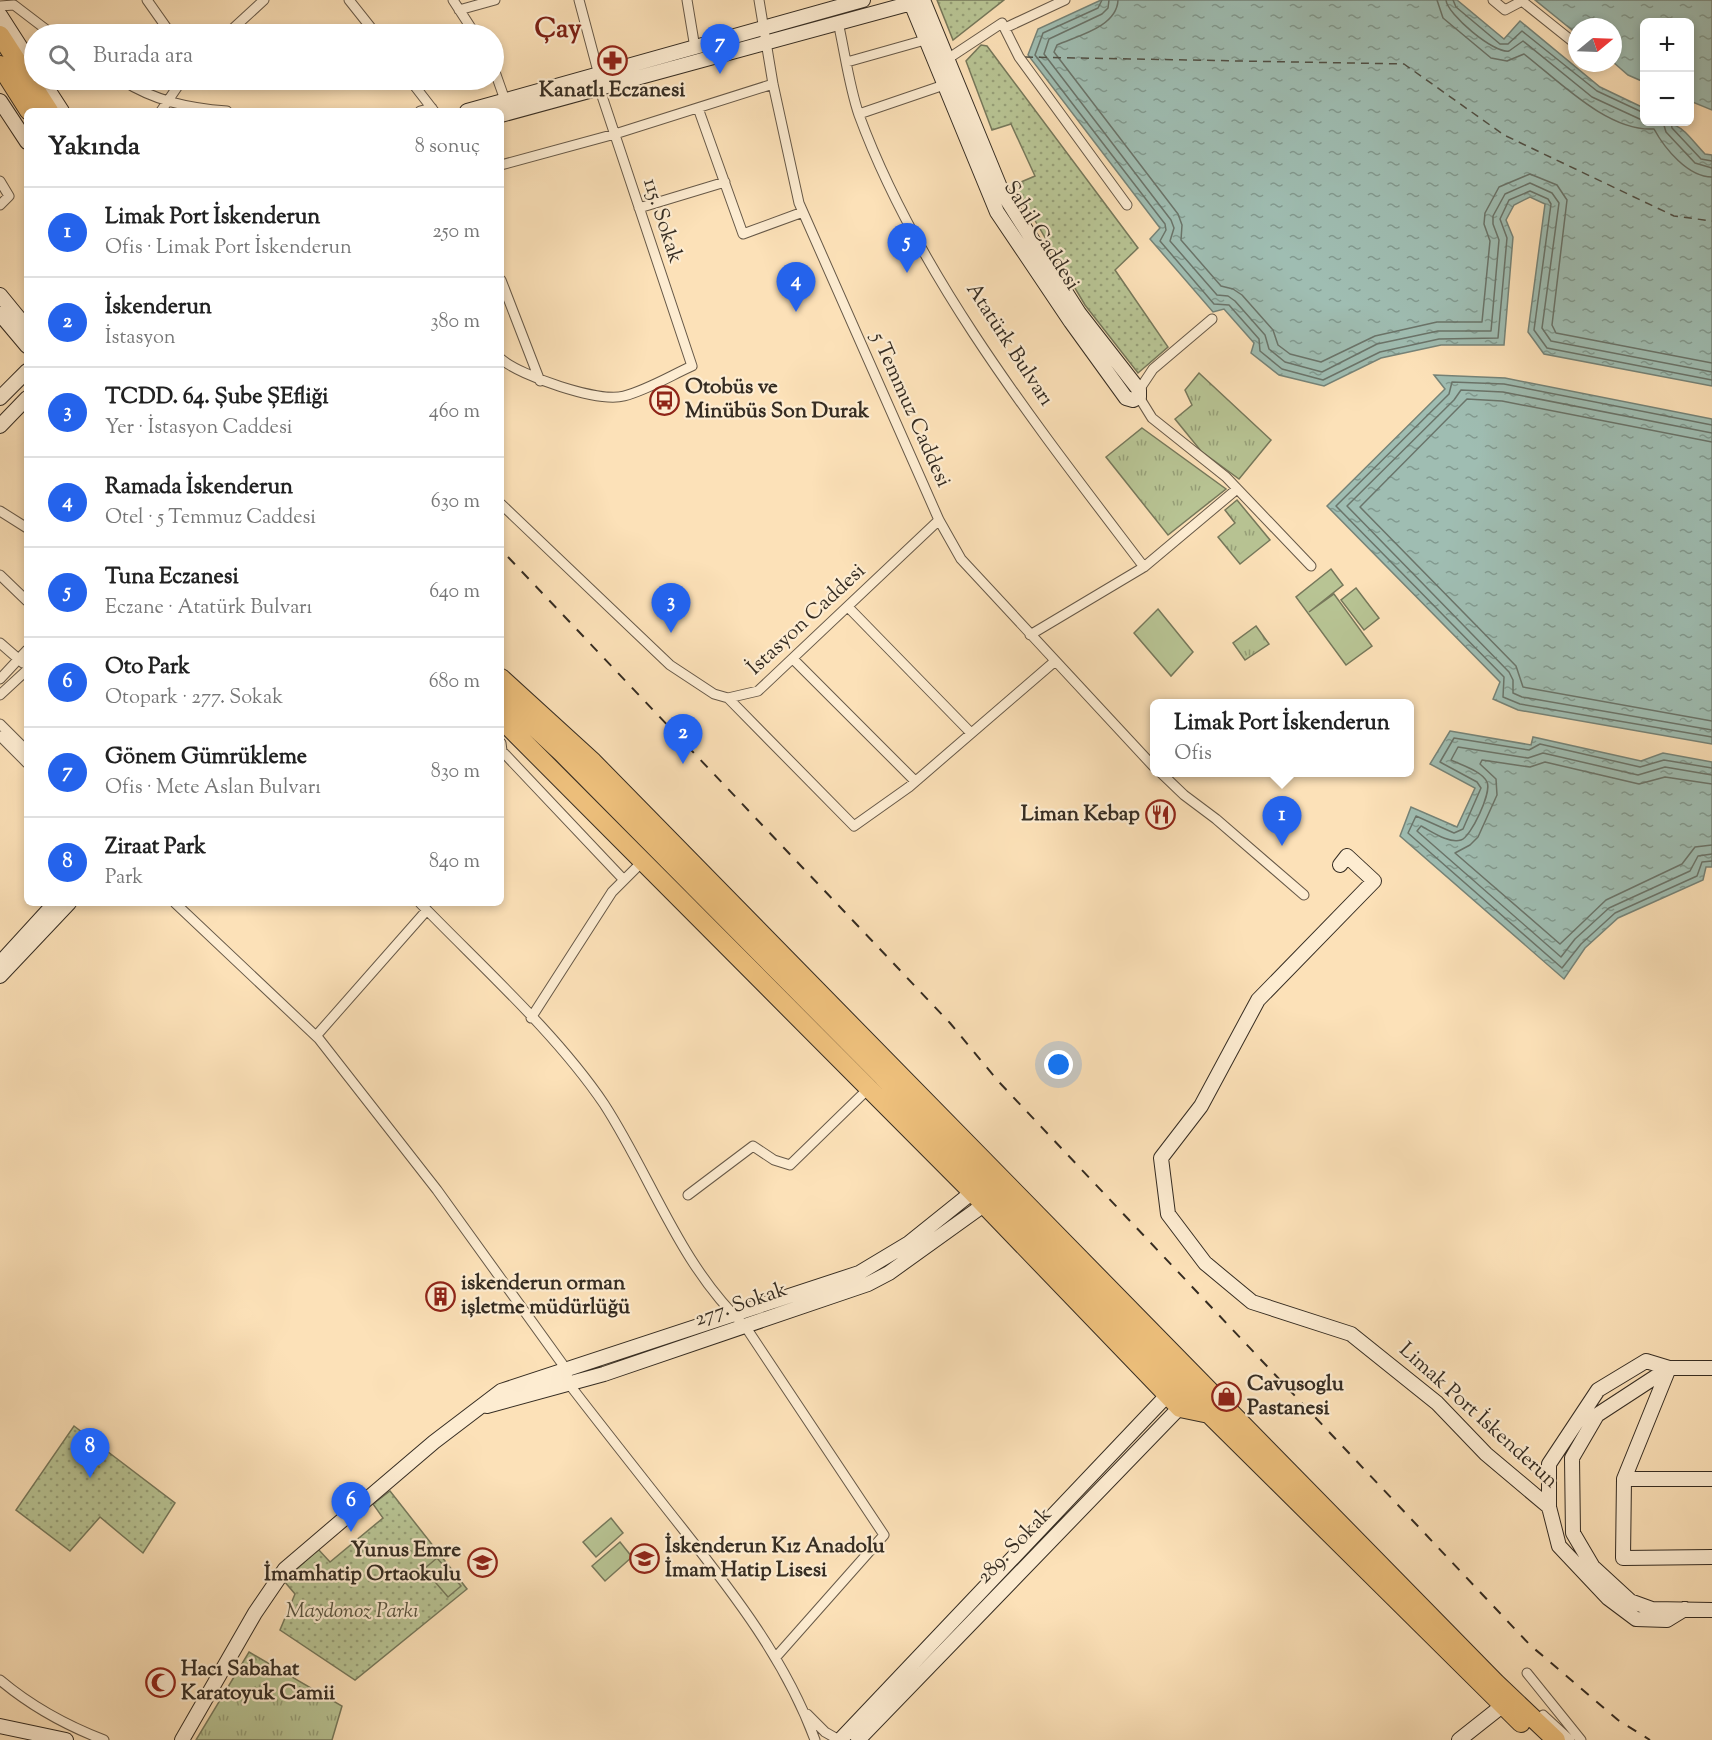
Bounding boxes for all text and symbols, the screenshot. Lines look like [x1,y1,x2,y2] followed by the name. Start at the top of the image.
[535,11,582,50] district label: Çay
[1568,18,1622,72] north arrow
[1640,18,1694,126] map controls
[1640,18,1694,72] button: +
[24,24,504,90] search box
[700,25,740,74] pin: 7
[45,41,78,74] icon: search
[93,41,193,73] text: Burada ara
[596,44,628,76] pharmacy icon: Kanatlı Eczanesi
[1640,72,1694,126] button: −
[539,76,685,106] place label: Kanatlı Eczanesi
[48,129,140,166] text: Yakında
[415,133,480,162] text: 8 sonuç
[634,175,690,268] street label: 115. Sokak
[995,175,1087,297] street label: Sahil Caddesi
[105,202,320,234] text: Limak Port İskenderun
[64,218,71,247] text: 1
[432,218,480,247] text: 250 m
[888,224,926,273] pin: 5
[105,234,352,263] text: Ofis · Limak Port İskenderun
[776,262,816,312] pin: 4
[958,277,1060,413] street label: Atatürk Bulvarı
[105,292,212,324] text: İskenderun
[63,308,72,337] text: 2
[431,308,480,337] text: 380 m
[105,324,176,353] text: İstasyon
[862,327,958,492] street label: 5 Temmuz Caddesi
[685,373,870,427] place label: Otobüs ve Minübüs Son Durak
[105,382,329,414] text: TCDD. 64. Şube ŞEfliği
[648,384,680,416] bus stop icon: Otobüs ve Minübüs Son Durak
[63,398,72,427] text: 3
[429,398,480,427] text: 460 m
[105,414,292,443] text: Yer · İstasyon Caddesi
[105,472,293,504] text: Ramada İskenderun
[62,488,73,517] text: 4
[431,488,480,517] text: 630 m
[105,504,316,533] text: Otel · 5 Temmuz Caddesi
[741,557,873,683] street label: İstasyon Caddesi
[105,562,239,594] text: Tuna Eczanesi
[64,578,71,607] text: 5
[429,578,480,607] text: 640 m
[652,584,690,633] pin: 3
[105,594,312,623] text: Eczane · Atatürk Bulvarı
[105,652,190,684] text: Oto Park
[63,668,72,697] text: 6
[429,668,480,697] text: 680 m
[105,684,283,713] text: Otopark · 277. Sokak
[1150,699,1414,777] popup
[1174,708,1390,740] text: Limak Port İskenderun
[664,714,702,764] pin: 2
[1174,740,1212,769] text: Ofis
[105,742,307,774] text: Gönem Gümrükleme
[62,758,73,787] text: 7
[431,758,480,787] text: 830 m
[105,774,321,803] text: Ofis · Mete Aslan Bulvarı
[1262,796,1302,846] pin: 1
[1145,799,1177,831] restaurant icon: Liman Kebap
[1021,800,1140,830] place label: Liman Kebap
[105,832,206,864] text: Ziraat Park
[63,848,73,877] text: 8
[429,848,480,877] text: 840 m
[105,864,143,893] text: Park
[1044,1050,1073,1079] your location
[461,1269,631,1323] place label: iskenderun orman işletme müdürlüğü
[691,1275,792,1335] street label: 277. Sokak
[424,1280,456,1312] building icon: iskenderun orman işletme müdürlüğü
[1392,1336,1564,1496] street label: Limak Port İskenderun
[1247,1370,1345,1424] place label: Cavusoglu Pastanesi
[1210,1381,1242,1413] shop icon: Cavusoglu Pastanesi
[70,1428,110,1478] pin: 8
[332,1482,370,1532] pin: 6
[971,1500,1060,1591] street label: 289. Sokak
[665,1532,886,1586] place label: İskenderun Kız Anadolu İmam Hatip Lisesi
[264,1536,462,1590] place label: Yunus Emre İmamhatip Ortaokulu
[628,1543,660,1575] school or university icon: İskenderun Kız Anadolu İmam Hatip Lisesi
[466,1547,498,1579] school or university icon: Yunus Emre İmamhatip Ortaokulu
[285,1597,419,1627] park label: Maydonoz Parkı
[181,1655,335,1709] place label: Hacı Sabahat Karatoyuk Camii
[144,1666,176,1698] mosque icon: Hacı Sabahat Karatoyuk Camii

